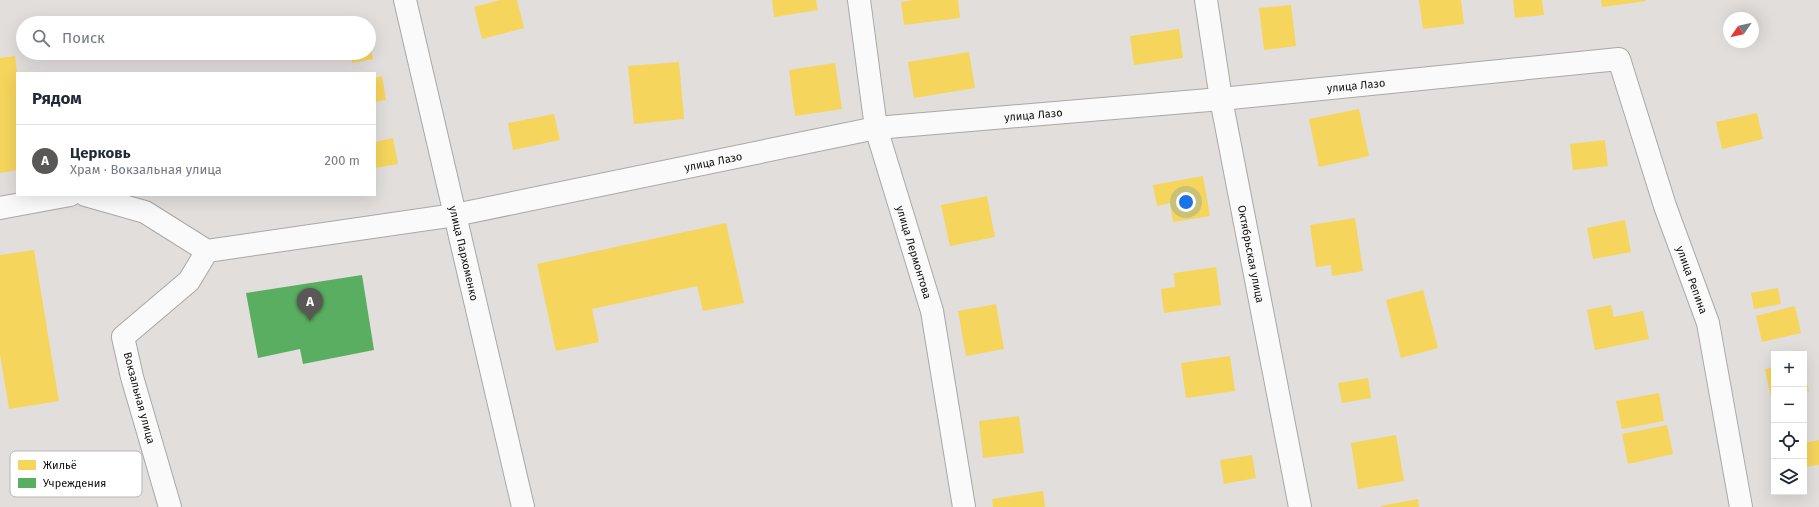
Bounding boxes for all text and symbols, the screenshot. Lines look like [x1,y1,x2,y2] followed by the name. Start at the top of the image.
[1723,12,1759,48] north arrow
[16,16,376,60] search box
[30,27,52,49] icon: search
[62,29,105,47] text: Поиск
[1326,76,1386,95] street label: улица Лазо
[32,88,82,109] text: Рядом
[1004,106,1063,124] street label: улица Лазо
[70,144,131,162] text: Церковь
[683,149,743,174] street label: улица Лазо
[41,153,49,168] text: A
[324,153,360,168] text: 200 m
[70,162,222,177] text: Храм · Вокзальная улица
[1176,192,1196,212] your location
[447,204,481,302] street label: улица Пархоменко
[894,204,934,300] street label: улица Лермонтова
[1235,204,1267,304] street label: Октябрьская улица
[1674,244,1711,316] street label: улица Репина
[297,288,323,321] pin: A
[121,351,157,445] street label: Вокзальная улица
[1771,351,1807,495] map controls
[1771,351,1807,387] button: +
[1771,387,1807,423] button: −
[1771,423,1807,459] button: locate
[10,451,142,497] legend
[43,459,77,472] text: Жильё
[1771,459,1807,495] button: layers
[43,477,106,490] text: Учреждения

